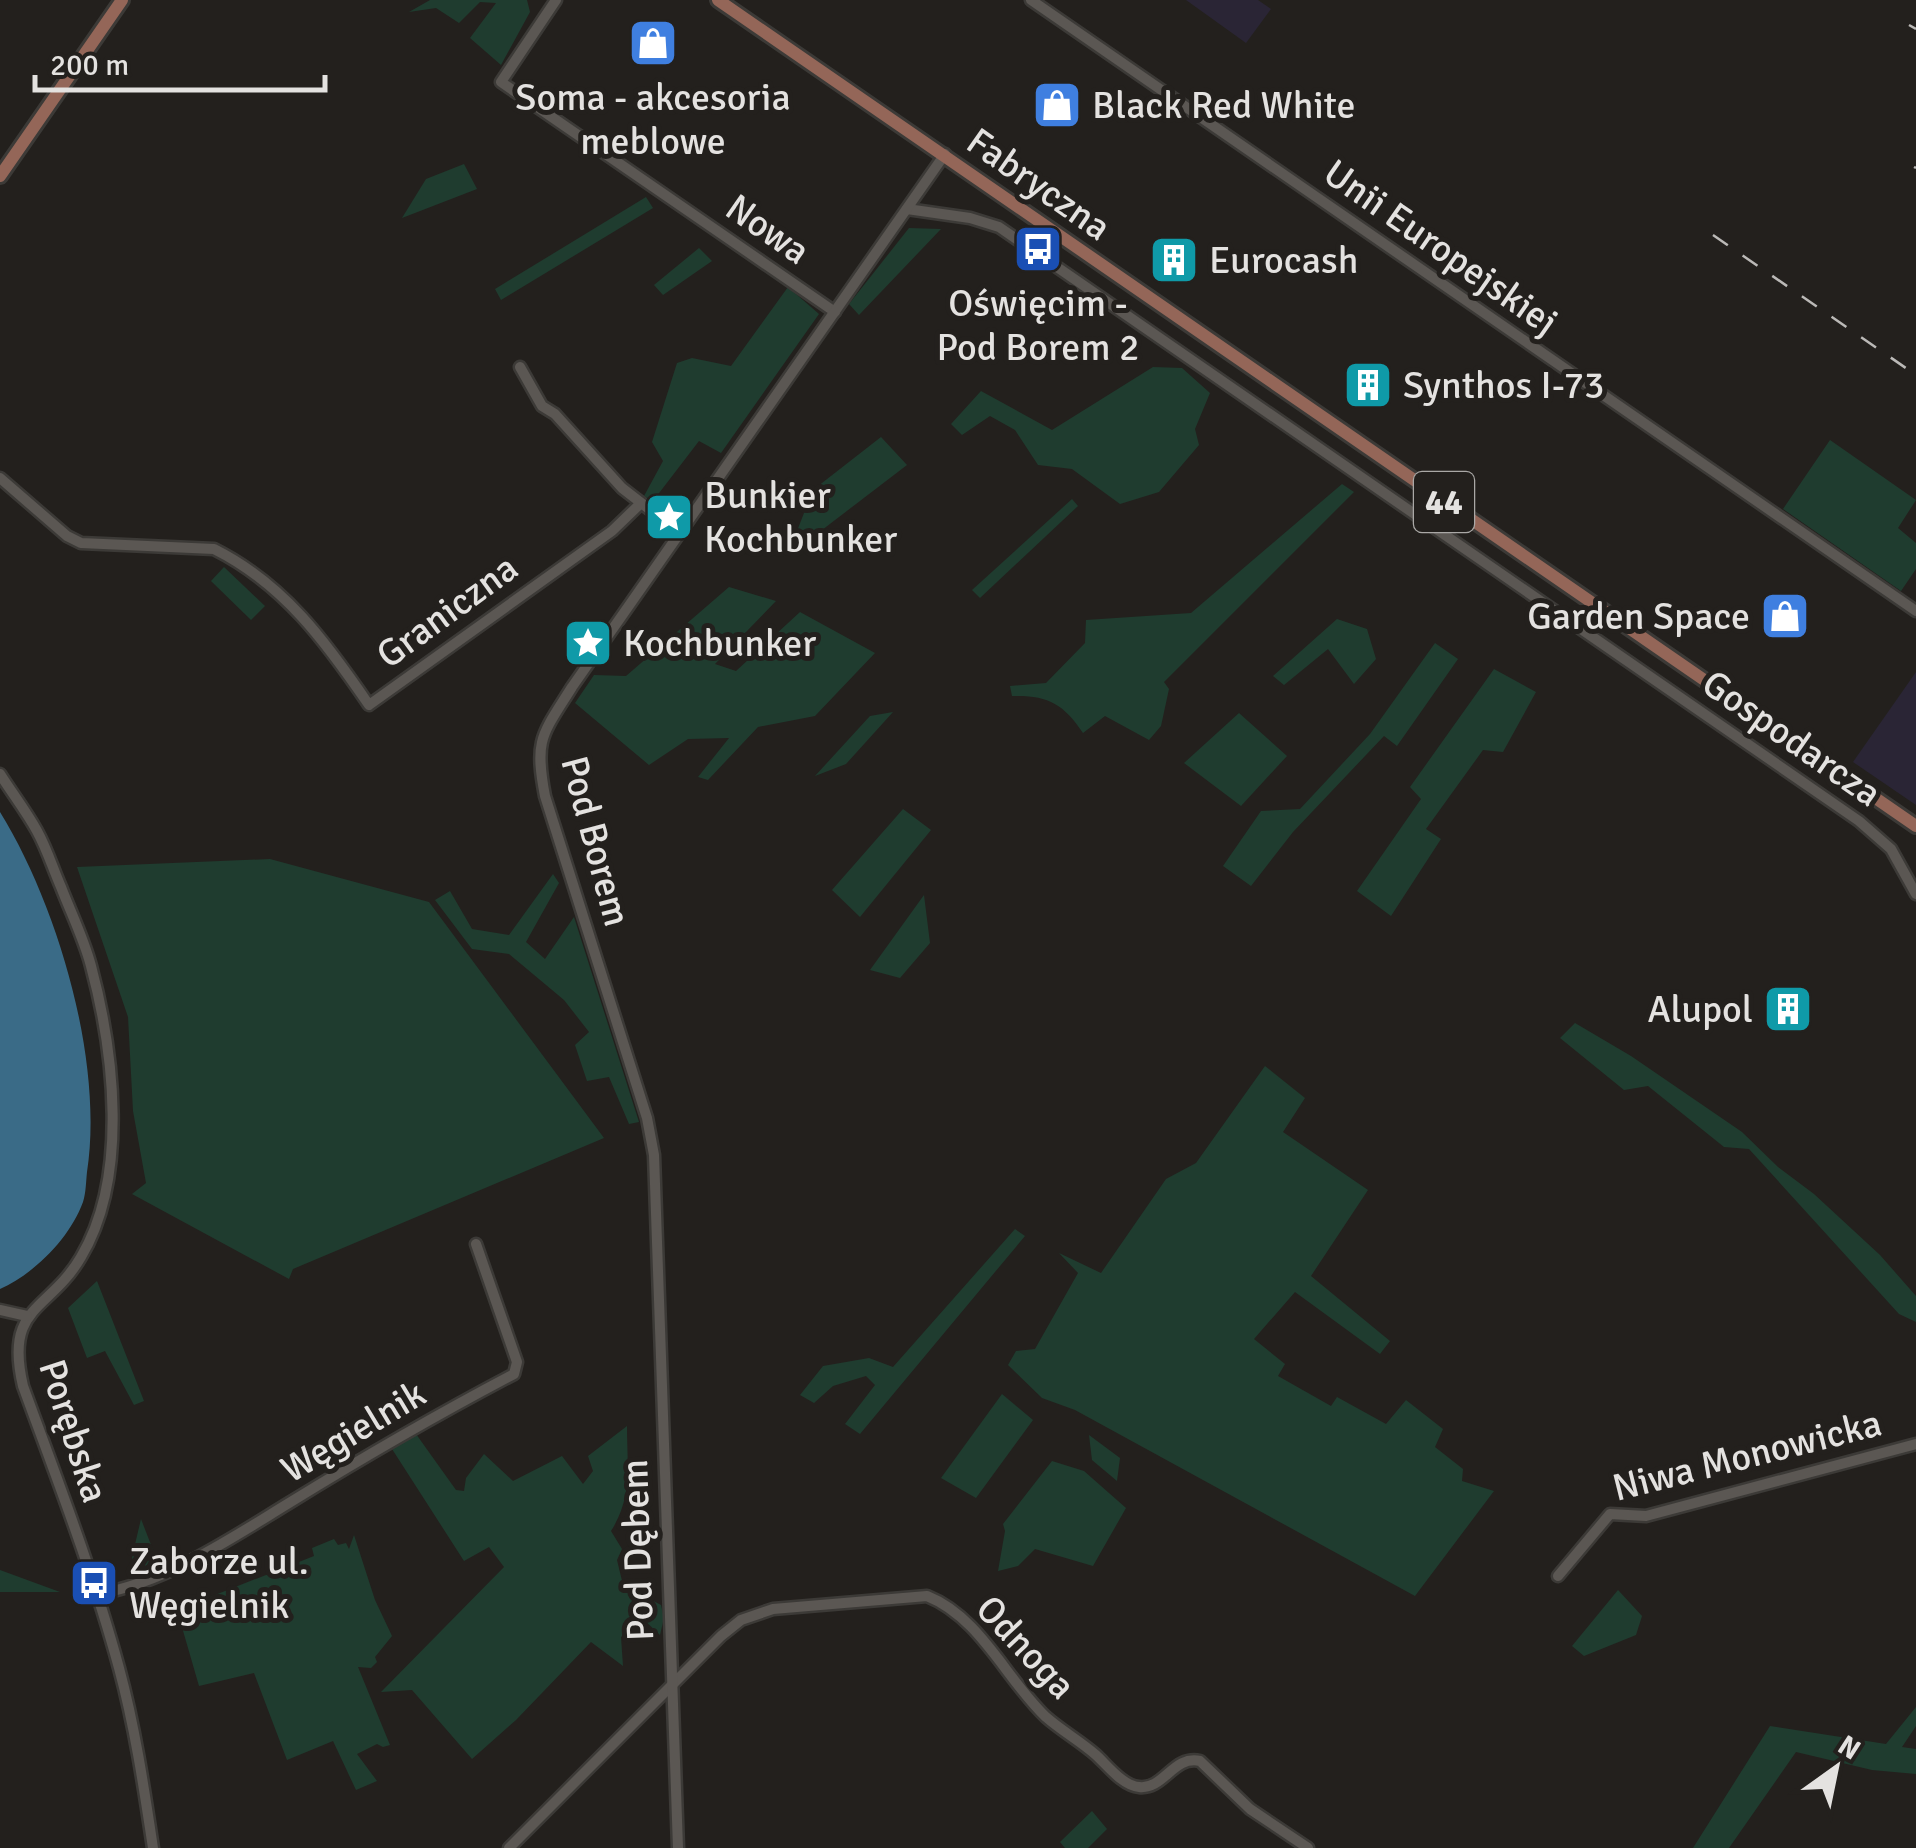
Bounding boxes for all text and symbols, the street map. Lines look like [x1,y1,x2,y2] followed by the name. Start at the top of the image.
[627,17,679,69] shop icon: Soma - akcesoria meblowe
[35,30,325,92] scale bar
[50,47,129,84] text: 200 m
[515,74,791,165] place label: Soma - akcesoria meblowe
[1031,79,1083,131] shop icon: Black Red White
[1092,82,1356,129] place label: Black Red White
[958,118,1120,251] street label: Fabryczna
[1315,149,1567,346] street label: Unii Europejskiej
[717,184,819,275] street label: Nowa
[1012,223,1064,275] bus stop icon: Oświęcim - Pod Borem 2
[1148,234,1200,286] building icon: Eurocash
[1209,237,1358,284] place label: Eurocash
[937,280,1139,371] place label: Oświęcim - Pod Borem 2
[1342,359,1394,411] building icon: Synthos I-73
[1403,362,1604,409] place label: Synthos I-73
[704,472,897,563] place label: Bunkier Kochbunker
[1414,472,1474,532] road number: 44
[643,491,695,543] place icon: Bunkier Kochbunker
[367,544,527,678] street label: Graniczna
[1759,590,1811,642] shop icon: Garden Space
[1527,593,1750,640] place label: Garden Space
[562,617,614,669] place icon: Kochbunker
[623,620,816,667] place label: Kochbunker
[1693,660,1890,817] street label: Gospodarcza
[550,751,641,931] street label: Pod Borem
[1762,983,1814,1035] building icon: Alupol
[1648,986,1753,1033] place label: Alupol
[28,1354,119,1509] street label: Porębska
[272,1370,434,1493] street label: Węgielnik
[1608,1399,1886,1512] street label: Niwa Monowicka
[611,1458,664,1642] street label: Pod Dębem
[129,1538,309,1629] place label: Zaborze ul. Węgielnik
[68,1557,120,1609] bus stop icon: Zaborze ul. Węgielnik
[966,1586,1085,1709] street label: Odnoga
[1786,1718,1886,1818] north arrow
[1832,1728,1867,1767] text: N

